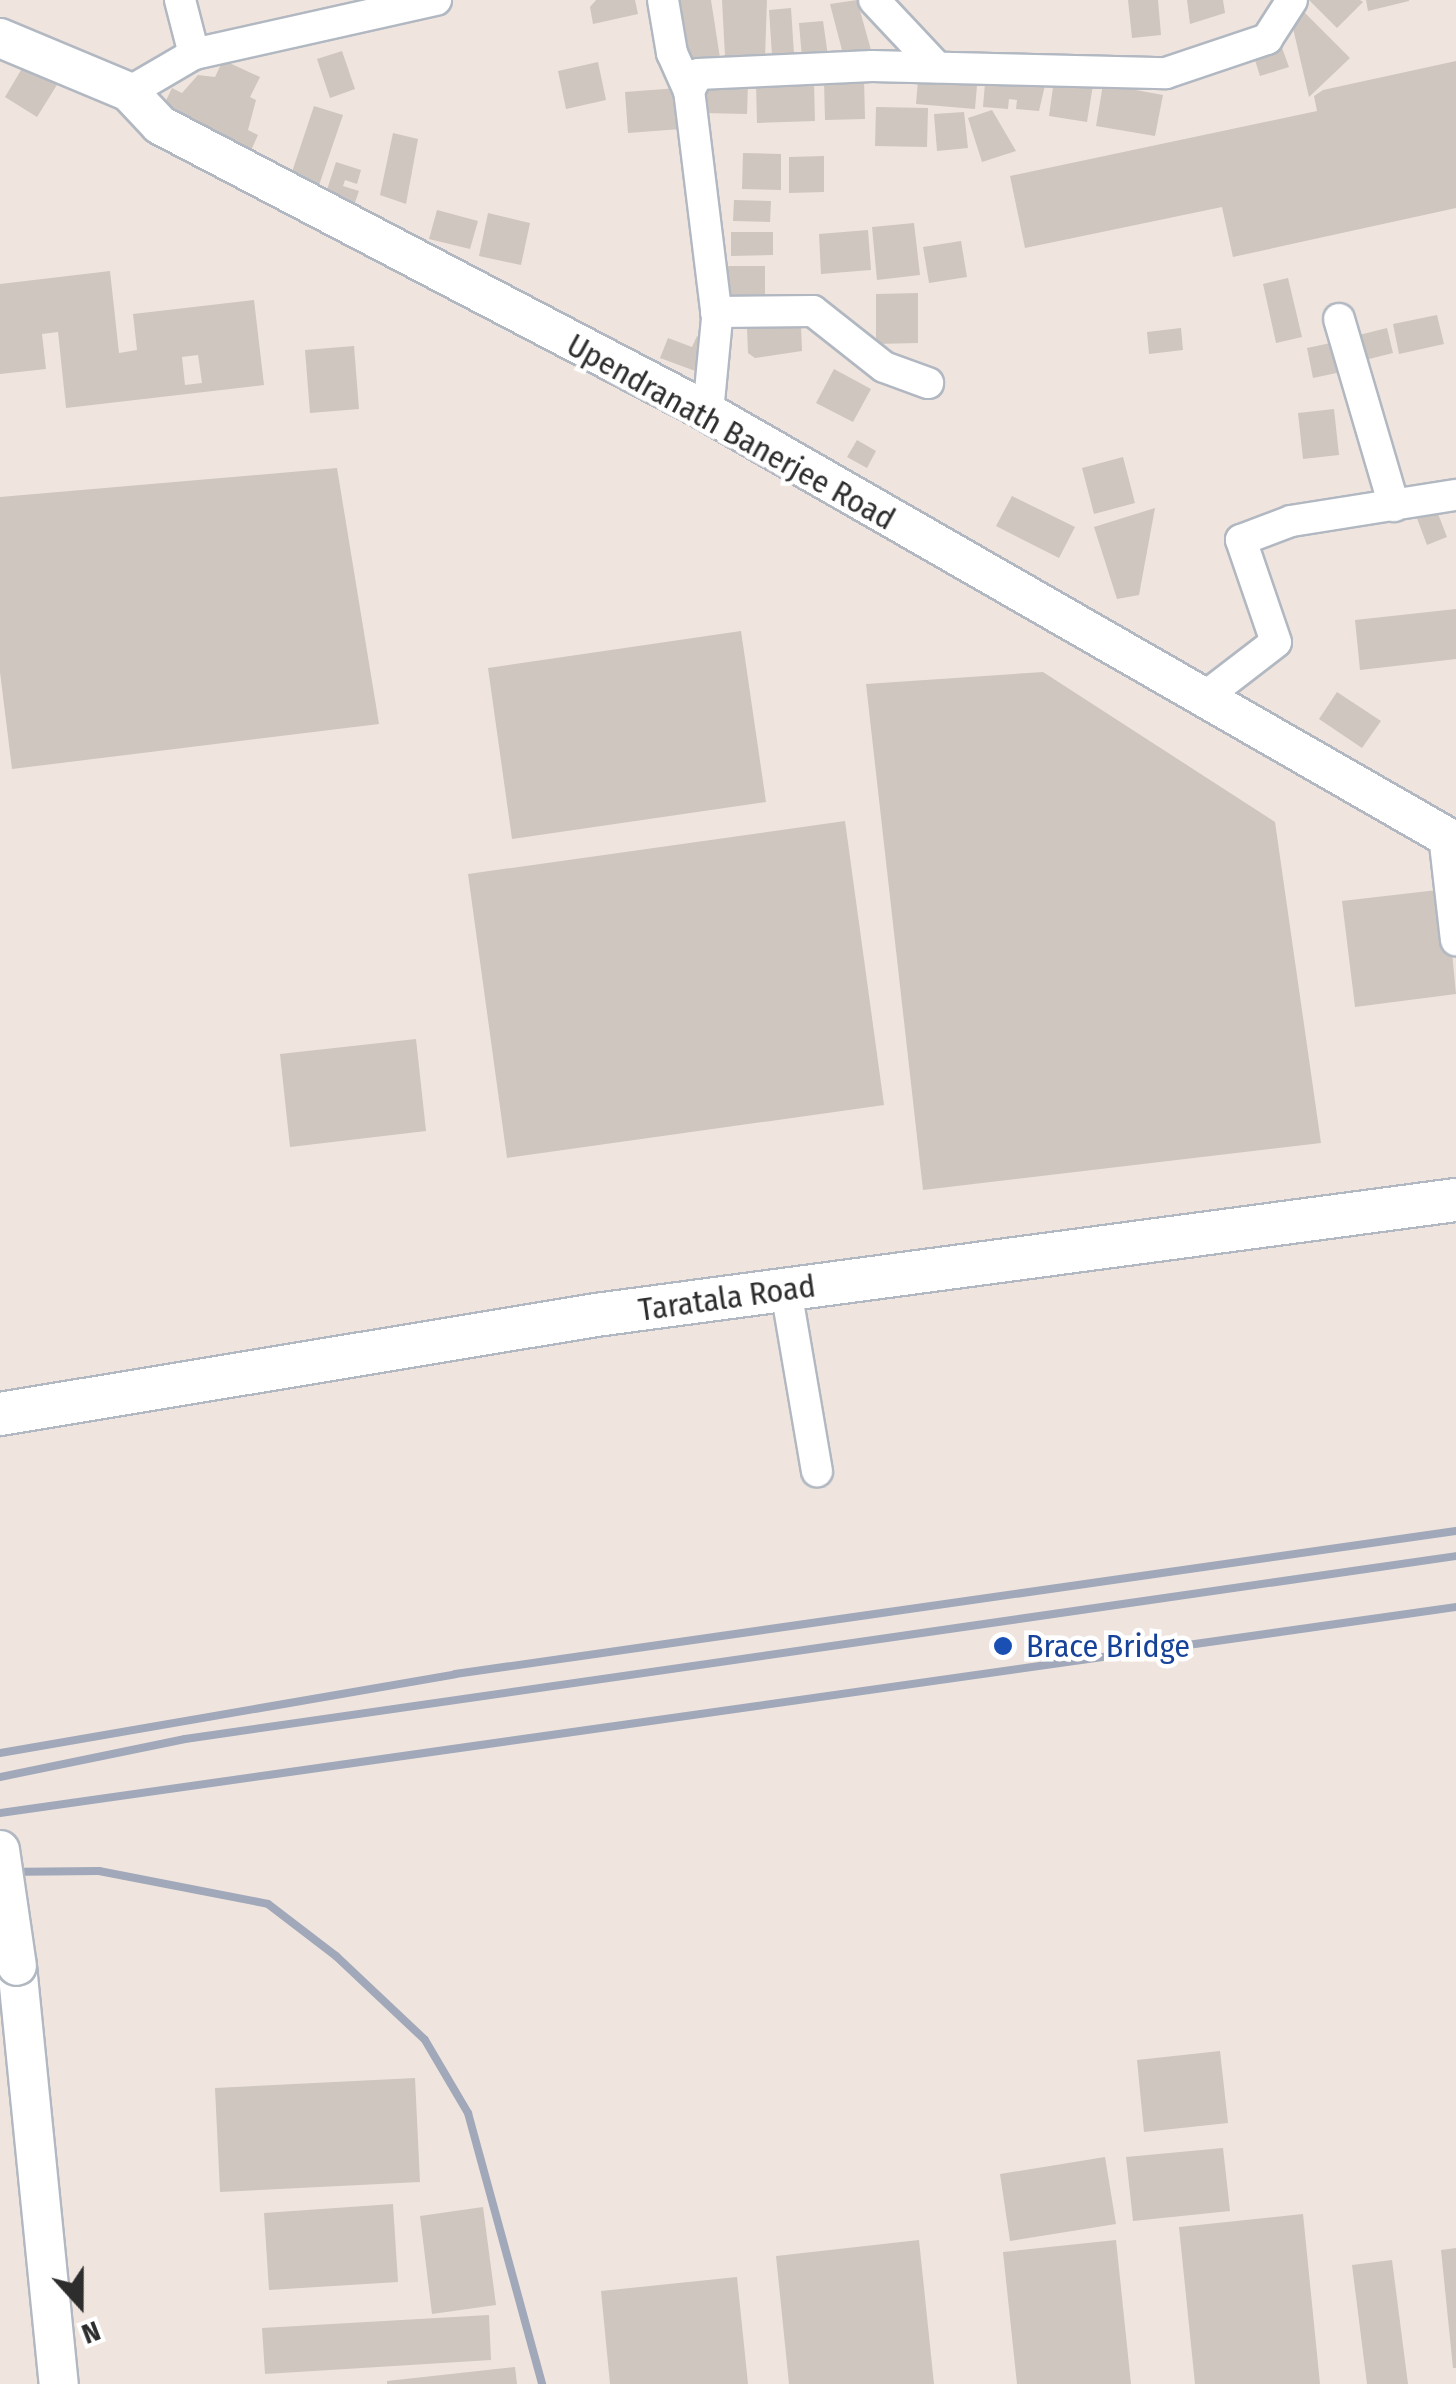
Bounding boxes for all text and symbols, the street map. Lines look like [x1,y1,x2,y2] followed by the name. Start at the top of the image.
[560,326,902,538] street label: Upendranath Banerjee Road
[636,1267,818,1329] street label: Taratala Road
[1026,1627,1190,1665] place label: Brace Bridge
[990,1633,1016,1659] marker: Brace Bridge
[30,2254,130,2354] north arrow
[77,2314,105,2351] text: N

